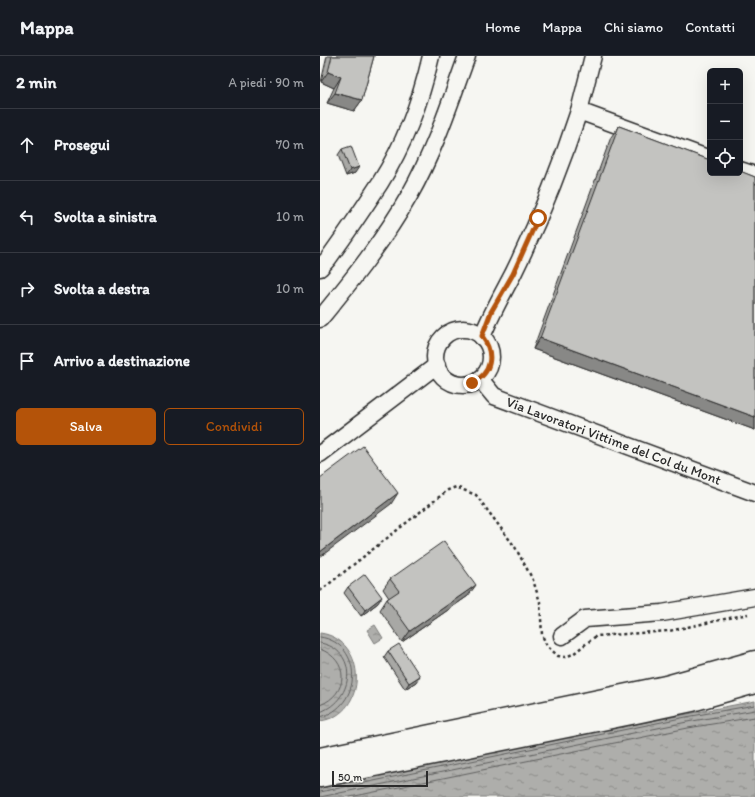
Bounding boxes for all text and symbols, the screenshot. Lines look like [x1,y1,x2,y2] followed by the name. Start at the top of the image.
[20,16,74,39] text: Mappa
[485,19,520,36] text: Home
[542,19,582,36] text: Mappa
[604,19,663,36] text: Chi siamo
[685,19,735,36] text: Contatti
[707,68,743,176] map controls
[707,68,743,104] button: +
[16,72,56,92] text: 2 min
[228,75,304,90] text: A piedi · 90 m
[707,104,743,140] button: −
[16,134,38,156] icon: ahead
[54,136,110,154] text: Prosegui
[276,137,304,152] text: 70 m
[707,140,743,176] button: locate
[16,206,38,228] icon: left
[54,208,157,226] text: Svolta a sinistra
[276,209,304,224] text: 10 m
[529,209,547,227] route start
[16,278,38,300] icon: right
[54,280,150,298] text: Svolta a destra
[276,281,304,296] text: 10 m
[16,350,38,372] icon: arrive
[54,352,190,370] text: Arrivo a destinazione
[463,374,481,392] route end
[504,393,724,489] street label: Via Lavoratori Vittime del Col du Mont
[16,408,156,445] button: Salva
[164,408,304,445] button: Condividi
[332,769,428,788] scale bar
[338,771,362,784] text: 50 m

